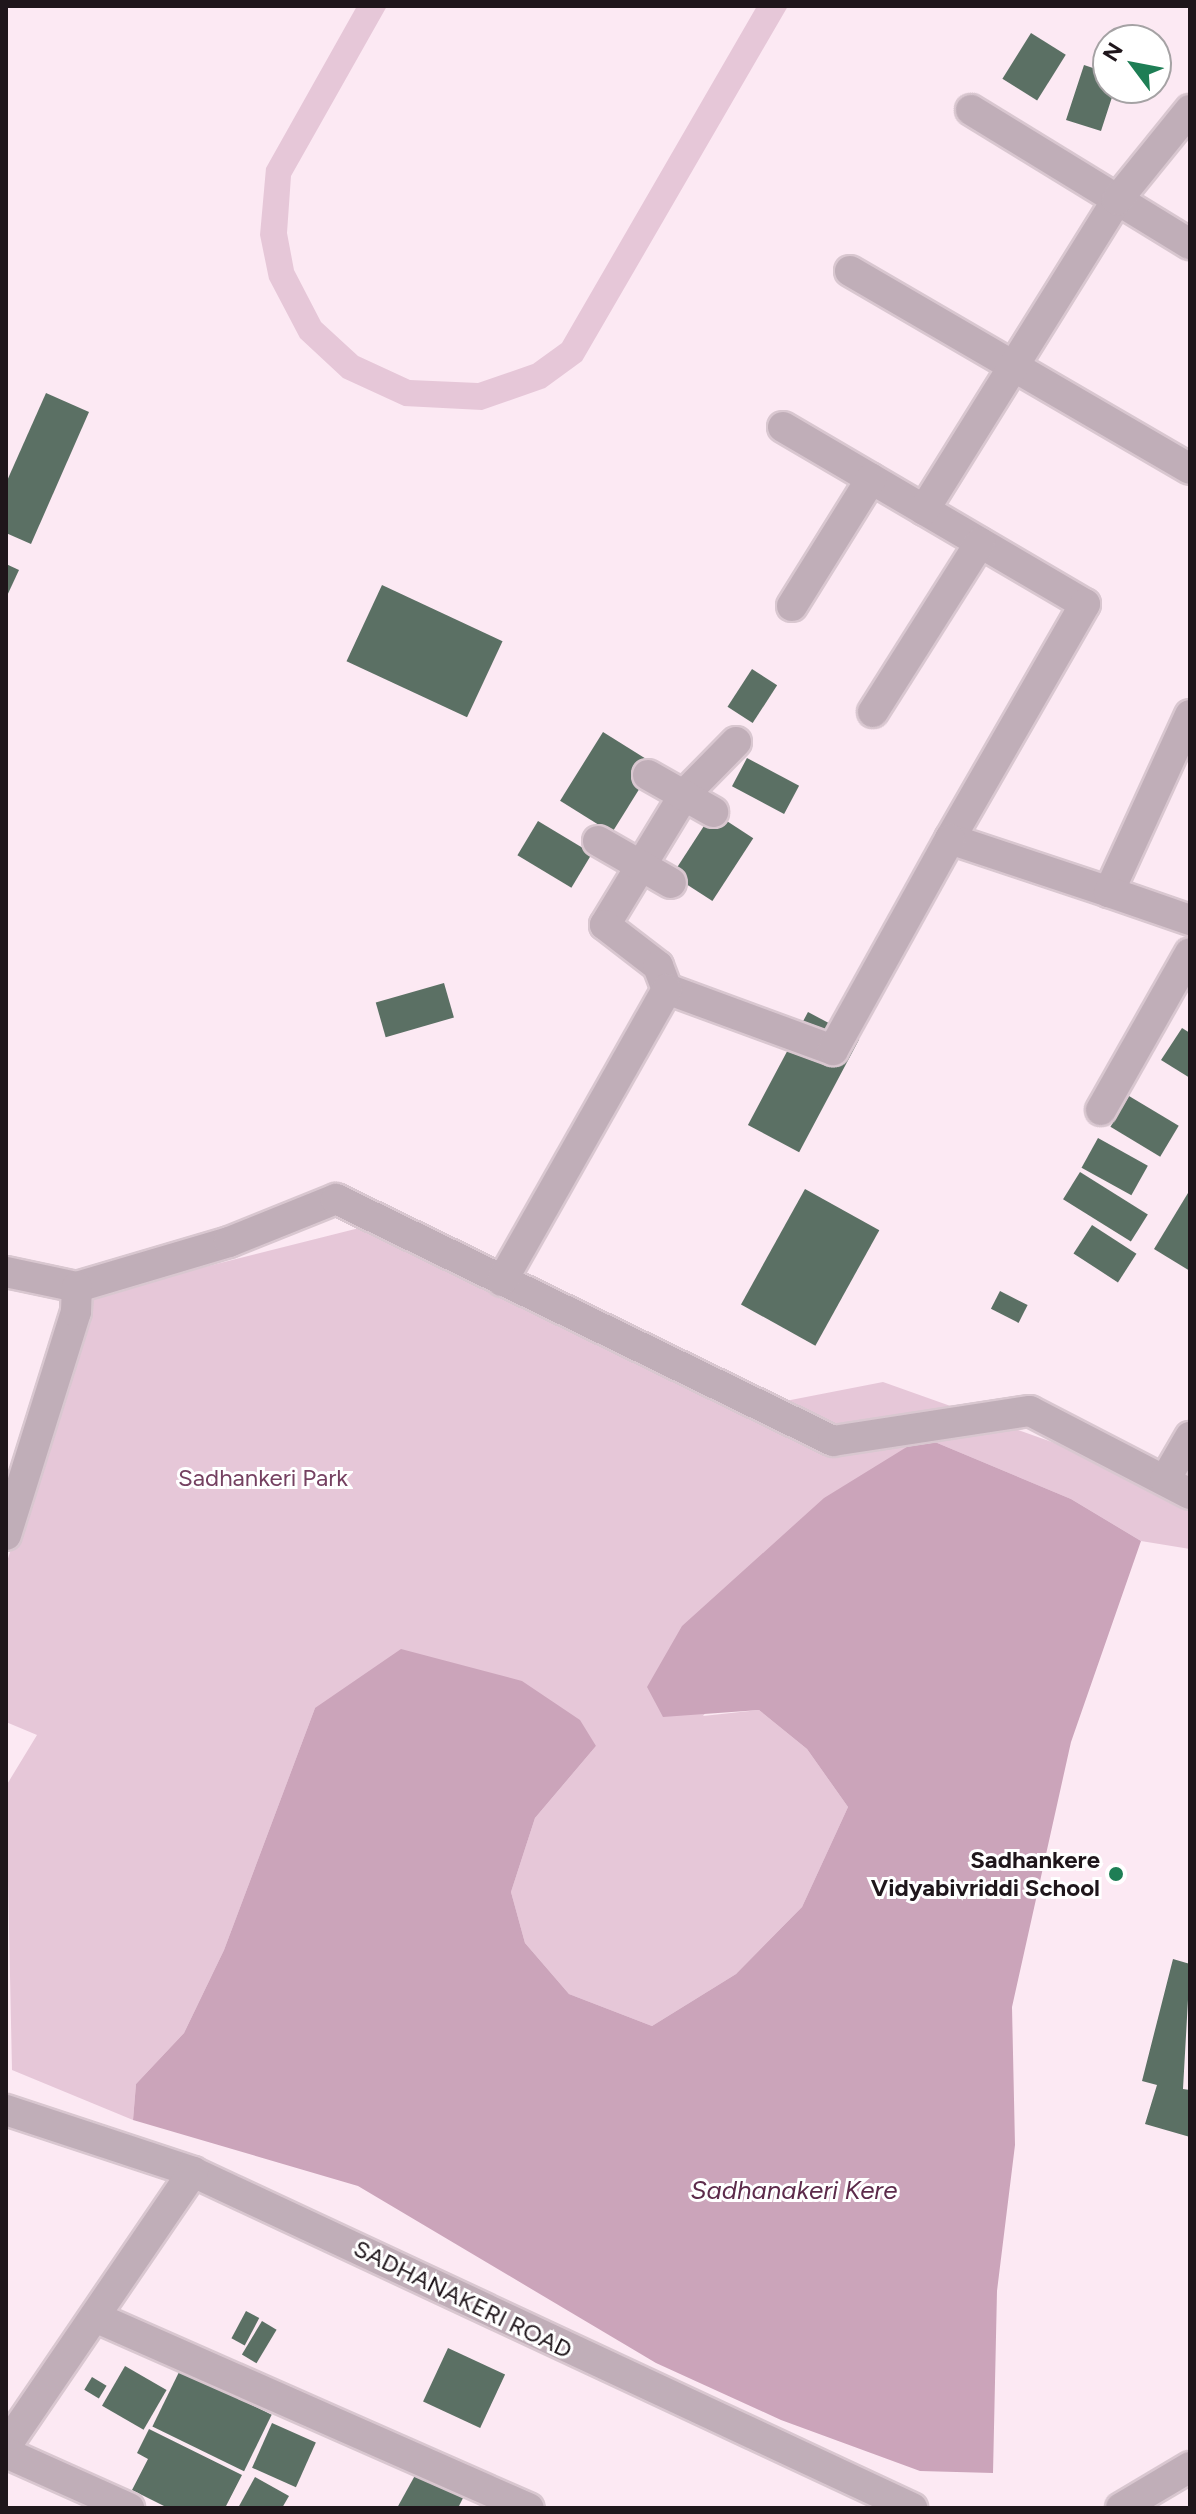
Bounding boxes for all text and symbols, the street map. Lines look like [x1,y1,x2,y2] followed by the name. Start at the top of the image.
[1092,24,1172,104] north arrow
[1097,38,1129,66] text: N
[178,1464,348,1492] park label: Sadhankeri Park
[871,1846,1100,1902] place label: Sadhankere Vidyabivriddi School
[1107,1865,1125,1883] marker: Sadhankere Vidyabivriddi School
[691,2175,897,2207] water label: Sadhanakeri Kere
[349,2234,577,2364] street label: SADHANAKERI ROAD

